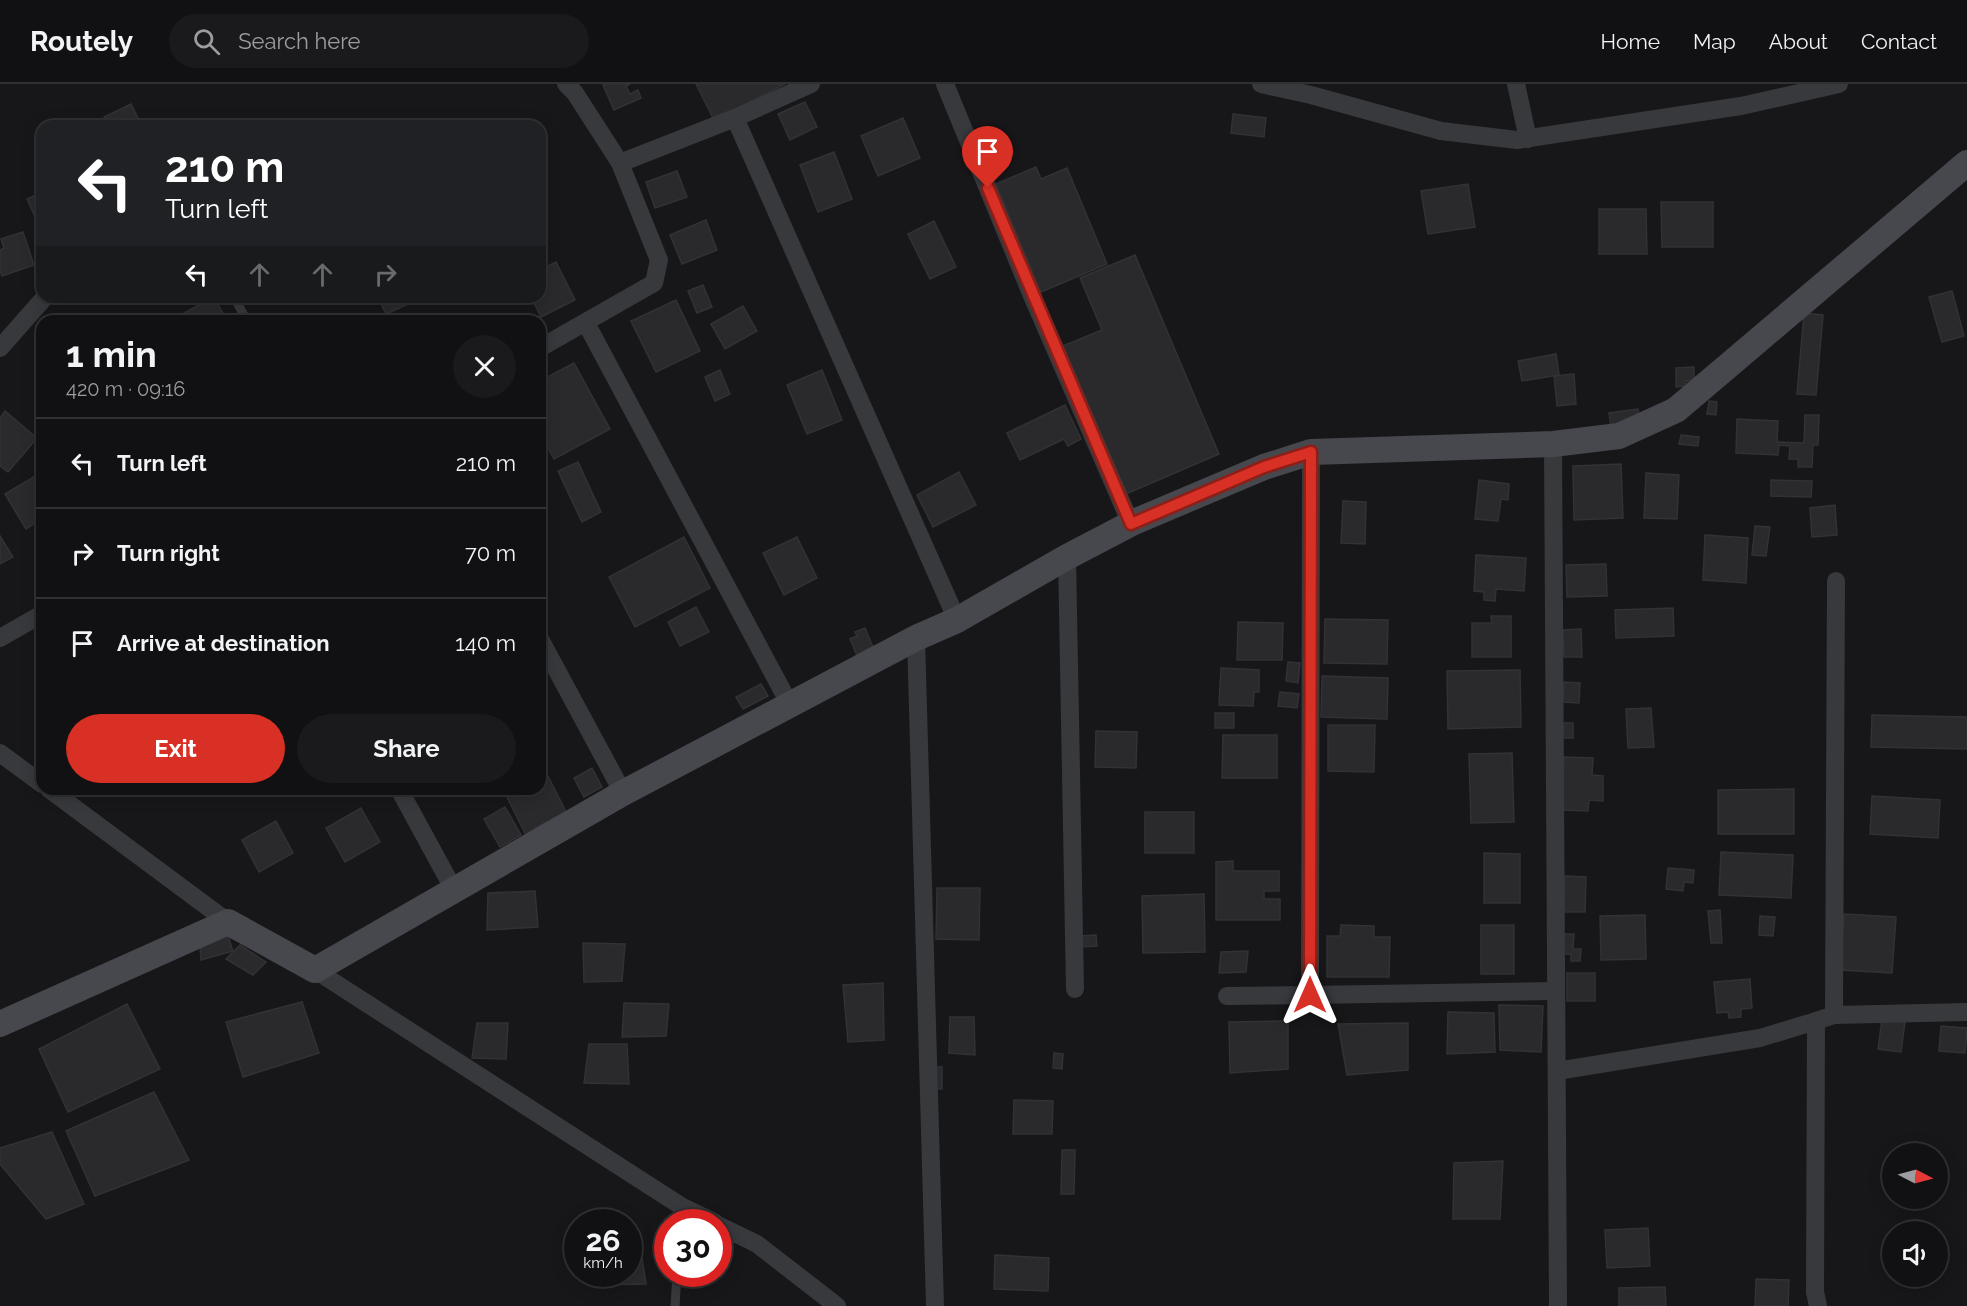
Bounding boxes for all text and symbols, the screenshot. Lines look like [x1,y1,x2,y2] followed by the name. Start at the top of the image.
[169,14,589,68] search box
[30,25,133,58] text: Routely
[190,25,223,58] icon: search
[238,28,360,54] text: Search here
[1601,29,1660,54] text: Home
[1693,29,1736,54] text: Map
[1769,29,1828,54] text: About
[1861,29,1937,54] text: Contact
[962,126,1013,188] pin
[971,135,1004,168] icon: arrive
[165,143,284,192] text: 210 m
[66,144,144,222] icon: left
[165,193,268,224] text: Turn left
[180,258,213,291] icon: left
[243,258,276,291] icon: ahead
[306,258,339,291] icon: ahead
[369,258,402,291] icon: right
[66,333,157,375] text: 1 min
[453,335,516,398] button: close
[66,377,185,401] text: 420 m · 09:16
[66,447,99,480] icon: left
[117,450,207,476] text: Turn left
[456,450,516,476] text: 210 m
[66,537,99,570] icon: right
[117,540,220,566] text: Turn right
[465,540,516,566] text: 70 m
[66,627,99,660] icon: arrive
[117,630,330,656] text: Arrive at destination
[455,630,516,656] text: 140 m
[66,714,285,783] button: Exit
[297,714,516,783] button: Share
[1278,963,1342,1027] position arrow
[1882,1143,1948,1209] north arrow
[1882,1143,1948,1287] map controls
[654,1209,732,1287] speed limit sign: 30
[1882,1221,1948,1287] button: sound
[585,1223,621,1258] text: 26
[583,1254,623,1272] text: km/h

